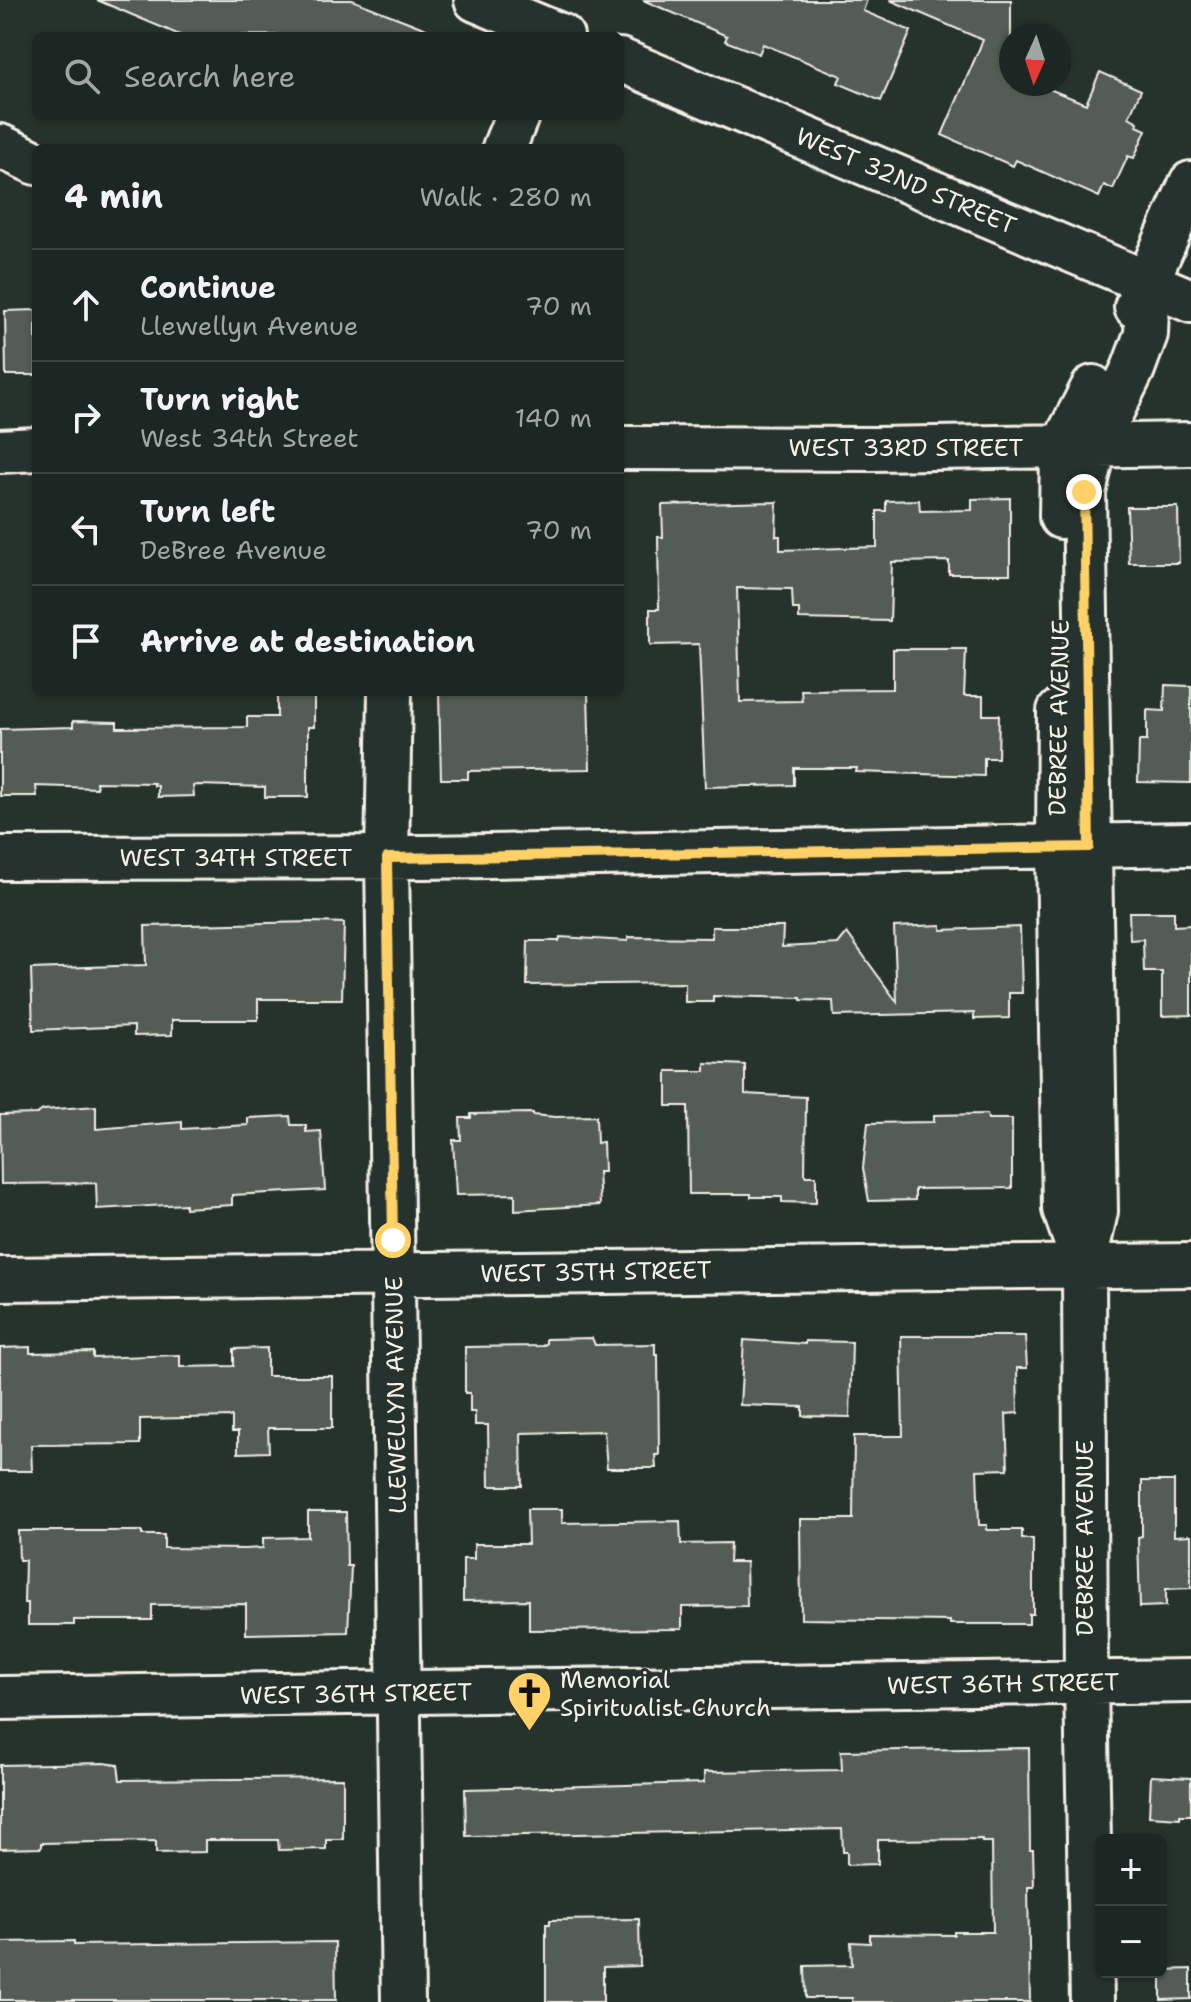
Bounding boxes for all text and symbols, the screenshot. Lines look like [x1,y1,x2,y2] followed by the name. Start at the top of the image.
[999,24,1071,96] north arrow
[32,32,624,120] search box
[60,54,104,98] icon: search
[124,56,295,97] text: Search here
[791,120,1021,242] street label: WEST 32ND STREET
[64,173,163,219] text: 4 min
[420,179,592,214] text: Walk · 280 m
[140,267,276,308] text: Continue
[64,283,108,327] icon: ahead
[525,288,592,323] text: 70 m
[140,308,359,343] text: Llewellyn Avenue
[140,379,299,420] text: Turn right
[64,395,108,439] icon: right
[515,400,592,435] text: 140 m
[140,420,359,455] text: West 34th Street
[789,432,1024,464] street label: WEST 33RD STREET
[1066,474,1102,510] route end
[140,491,275,532] text: Turn left
[64,507,108,551] icon: left
[525,512,592,547] text: 70 m
[140,532,327,567] text: DeBree Avenue
[64,619,108,663] icon: arrive
[1041,619,1077,817] street label: DEBREE AVENUE
[140,621,475,662] text: Arrive at destination
[120,842,353,874] street label: WEST 34TH STREET
[375,1222,411,1258] route start
[480,1254,712,1290] street label: WEST 35TH STREET
[378,1276,414,1514] street label: LLEWELLYN AVENUE
[1069,1440,1101,1636] street label: DEBREE AVENUE
[560,1664,771,1724] place label: Memorial Spiritualist Church
[887,1666,1120,1702] street label: WEST 36TH STREET
[505,1670,553,1733] church icon: Memorial Spiritualist Church
[240,1676,473,1712] street label: WEST 36TH STREET
[1095,1834,1167,1978] map controls
[1095,1834,1167,1906] button: +
[1095,1906,1167,1978] button: −

